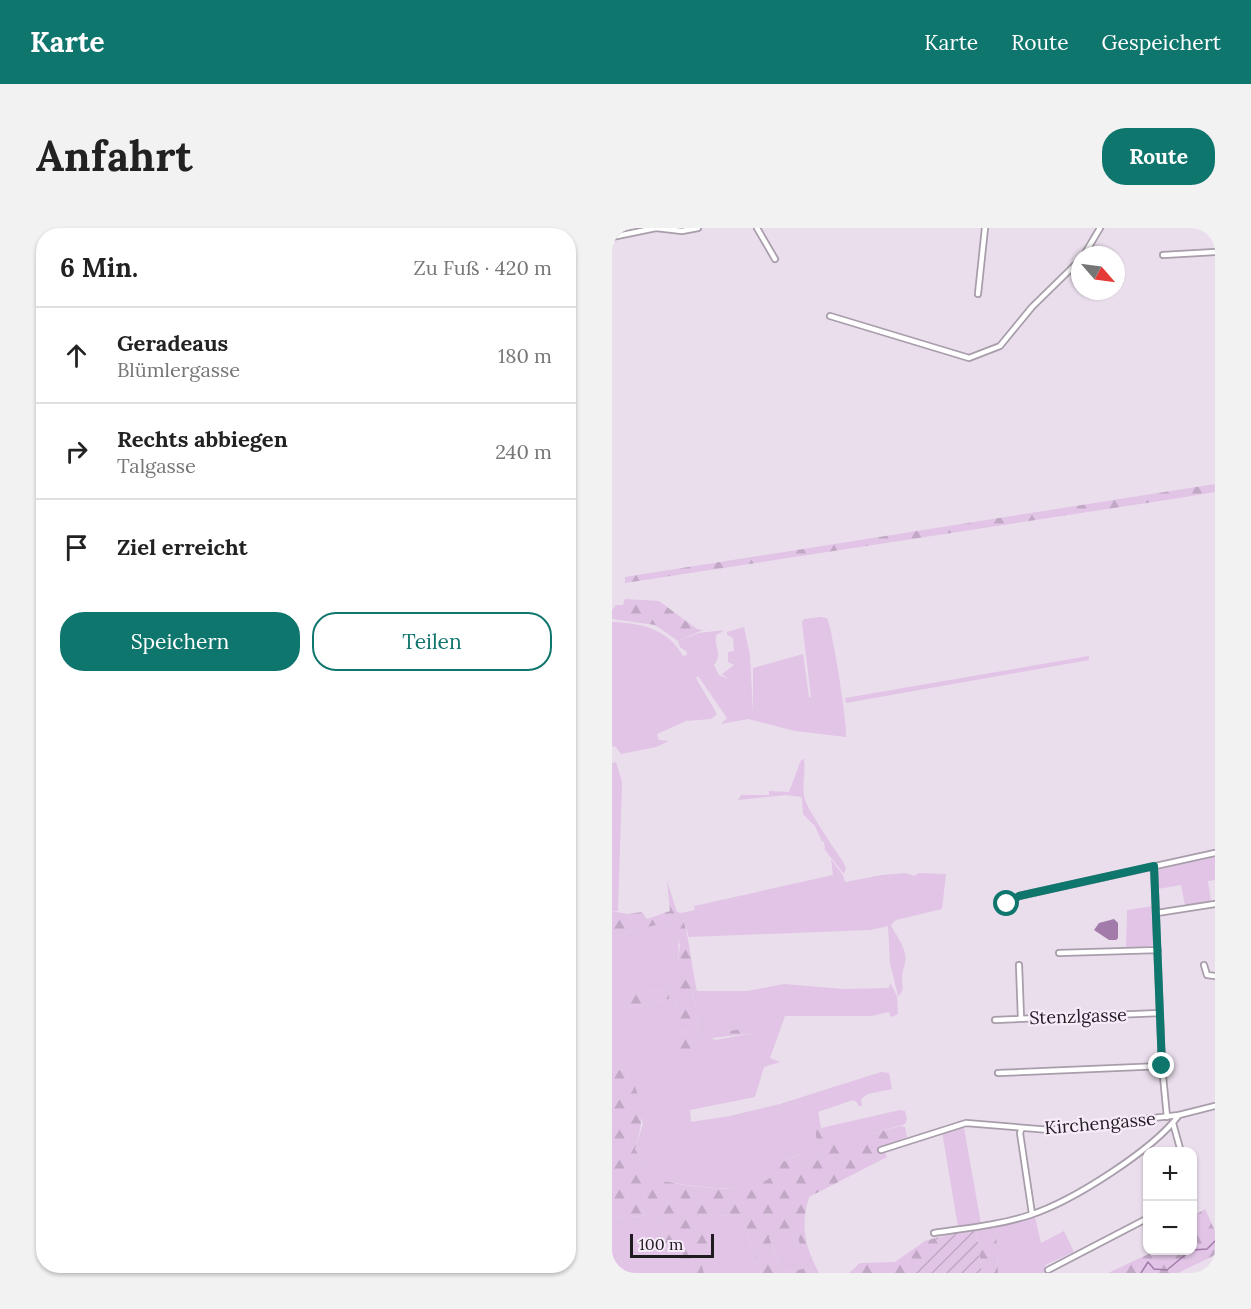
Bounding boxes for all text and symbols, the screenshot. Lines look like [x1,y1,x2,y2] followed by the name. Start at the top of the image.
[30,24,105,60] text: Karte
[924,29,978,56] text: Karte
[1011,29,1069,56] text: Route
[1102,29,1221,56] text: Gespeichert
[1102,128,1215,185] button: Route
[36,129,193,183] text: Anfahrt
[1071,246,1125,300] north arrow
[60,251,138,284] text: 6 Min.
[414,255,552,280] text: Zu Fuß · 420 m
[117,329,228,357] text: Geradeaus
[60,339,93,372] icon: ahead
[498,343,552,368] text: 180 m
[117,357,240,382] text: Blümlergasse
[117,425,288,453] text: Rechts abbiegen
[60,435,93,468] icon: right
[495,439,552,464] text: 240 m
[117,453,196,478] text: Talgasse
[60,531,93,564] icon: arrive
[117,533,248,561] text: Ziel erreicht
[60,612,300,671] button: Speichern
[312,612,552,671] button: Teilen
[993,890,1019,916] route start
[1029,1003,1127,1029] street label: Stenzlgasse
[1148,1052,1174,1078] route end
[1043,1107,1157,1139] street label: Kirchengasse
[1143,1147,1197,1255] map controls
[1143,1147,1197,1201] button: +
[1143,1201,1197,1255] button: −
[630,1231,714,1258] scale bar
[639,1234,683,1254] text: 100 m

